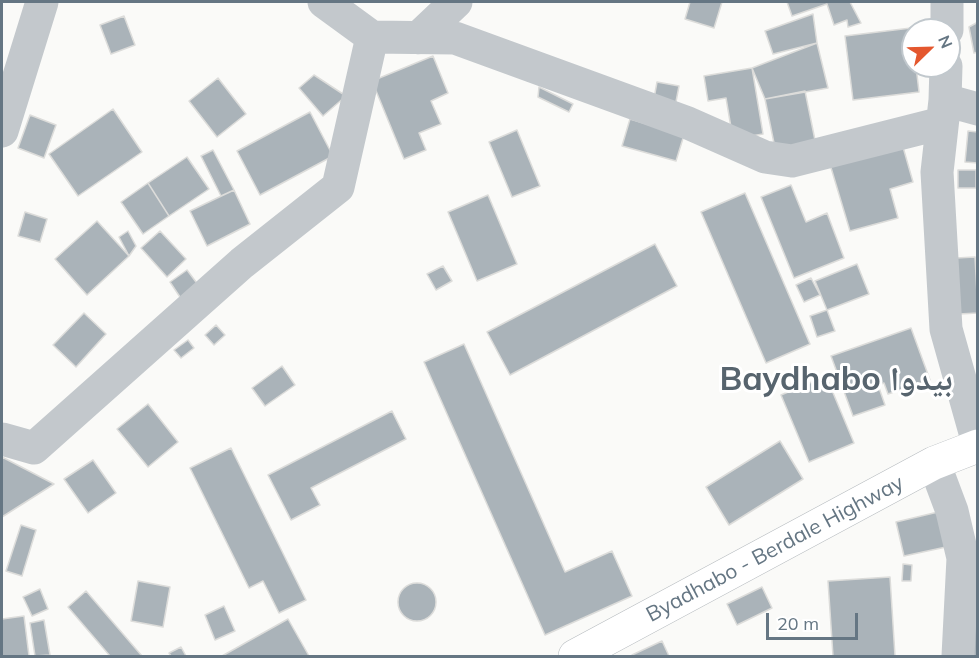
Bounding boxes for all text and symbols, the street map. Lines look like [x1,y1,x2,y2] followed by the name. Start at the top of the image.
[901,18,961,78] north arrow
[934,32,957,51] text: N
[719,360,953,400] district label: Baydhabo بيدوا
[642,470,908,628] street label: Byadhabo - Berdale Highway
[769,601,860,639] scale bar
[777,612,819,635] text: 20 m

